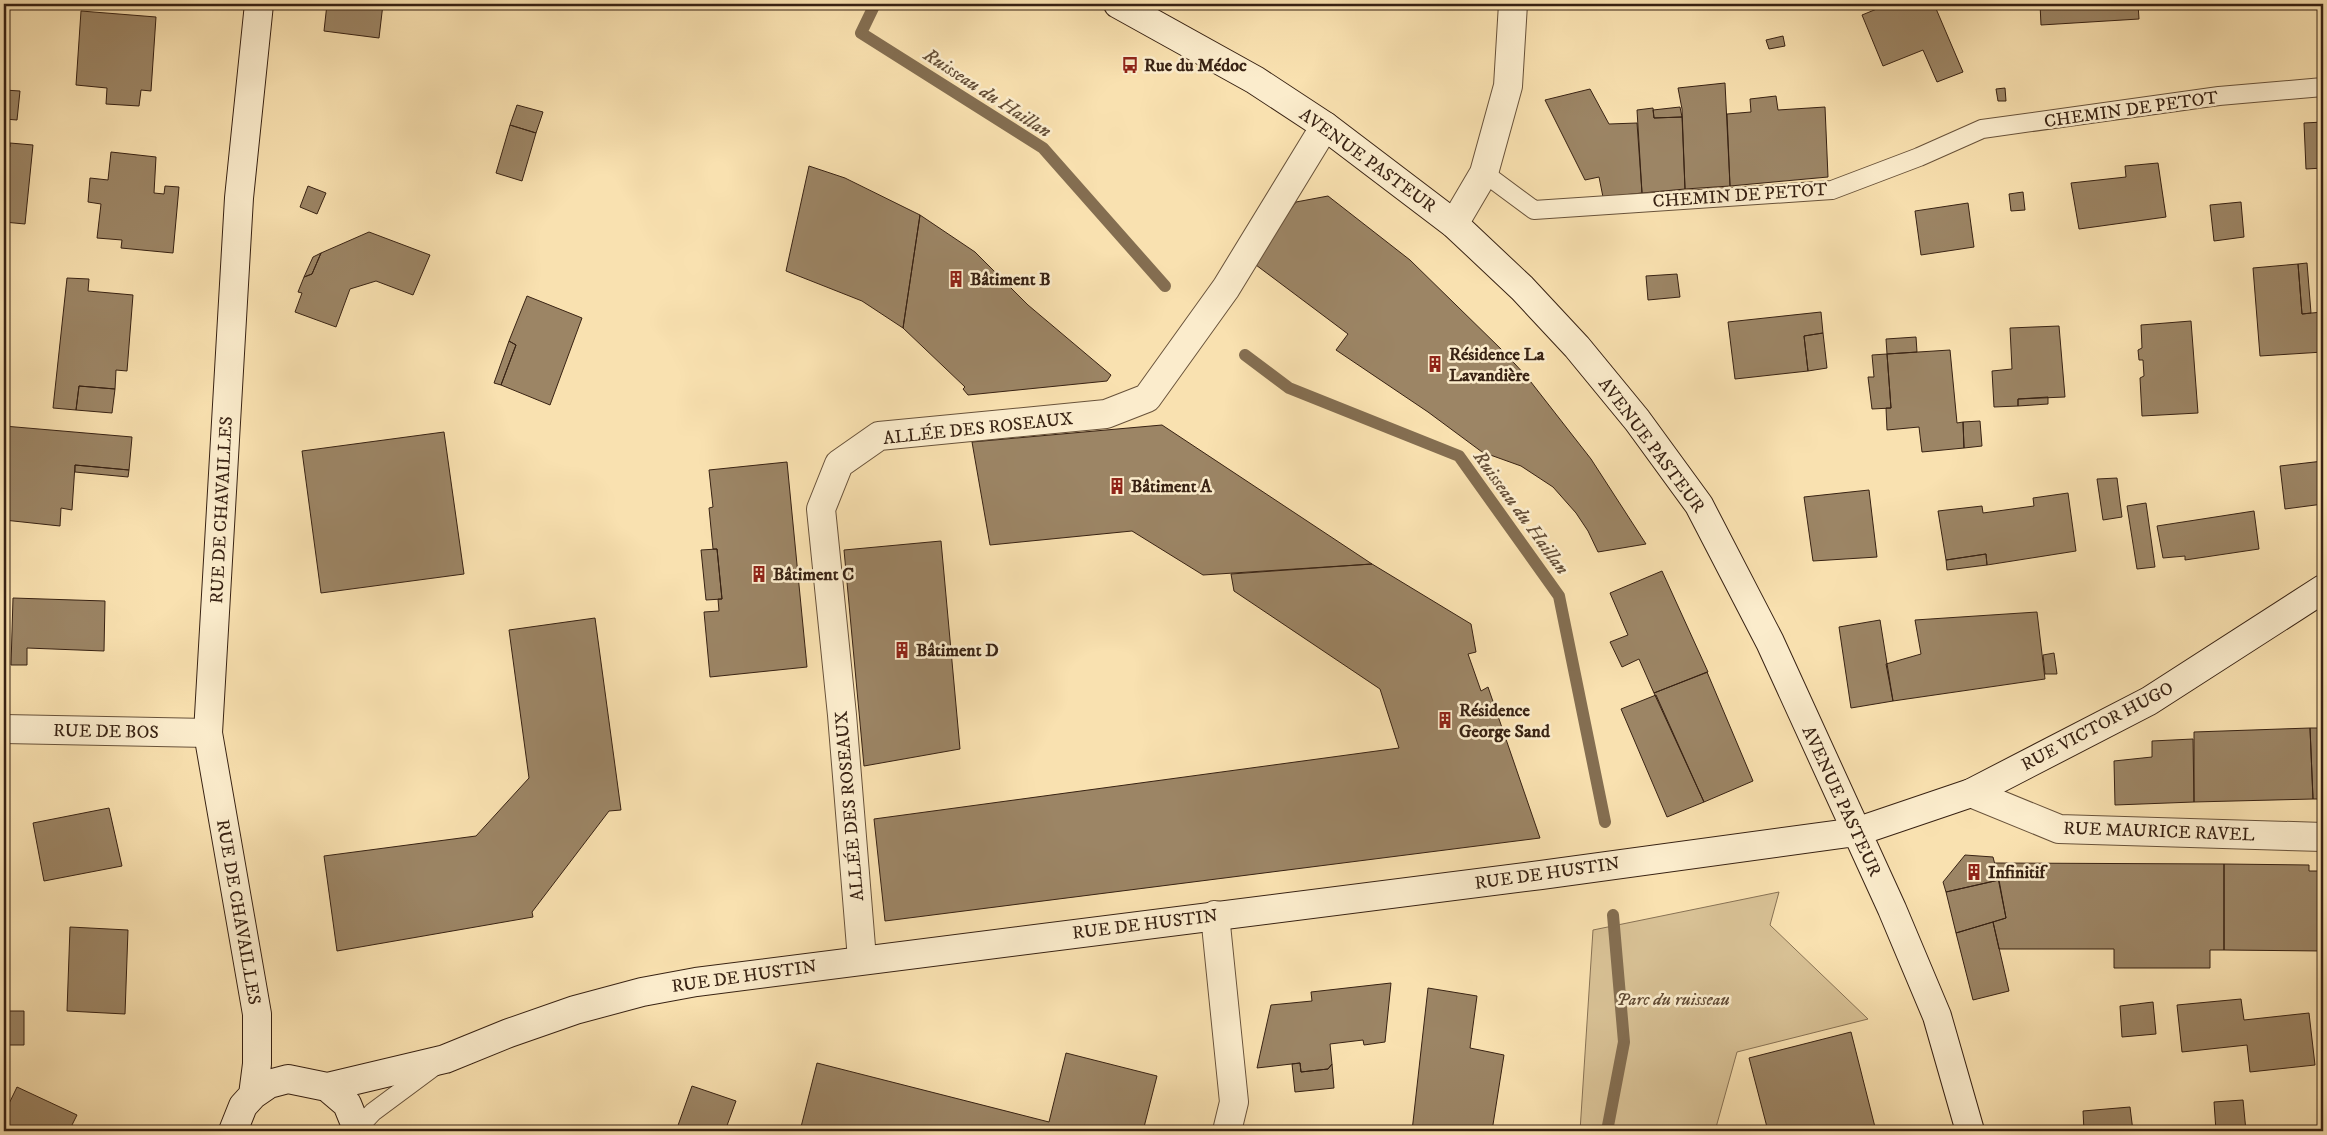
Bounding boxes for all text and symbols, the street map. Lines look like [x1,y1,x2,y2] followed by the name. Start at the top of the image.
[918,43,1056,143] water label: Ruisseau du Haillan
[1120,55,1140,75] bus stop icon: Rue du Médoc
[1144,55,1247,77] place label: Rue du Médoc
[2043,87,2220,133] street label: CHEMIN DE PETOT
[1295,104,1440,218] street label: AVENUE PASTEUR
[1652,179,1829,213] street label: CHEMIN DE PETOT
[946,269,966,289] building icon: Bâtiment B
[970,269,1051,291] place label: Bâtiment B
[1449,344,1545,387] place label: Résidence La Lavandière
[1425,354,1445,374] building icon: Résidence La Lavandière
[1593,374,1709,518] street label: AVENUE PASTEUR
[882,408,1074,450] street label: ALLÉE DES ROSEAUX
[206,416,238,604] street label: RUE DE CHAVAILLES
[1467,446,1574,580] water label: Ruisseau du Haillan
[1107,476,1127,496] building icon: Bâtiment A
[1131,476,1212,498] place label: Bâtiment A
[749,564,769,584] building icon: Bâtiment C
[773,564,854,586] place label: Bâtiment C
[892,640,912,660] building icon: Bâtiment D
[916,640,999,662] place label: Bâtiment D
[2018,677,2177,776] street label: RUE VICTOR HUGO
[1459,700,1551,743] place label: Résidence George Sand
[831,710,869,902] street label: ALLÉE DES ROSEAUX
[1435,710,1455,730] building icon: Résidence George Sand
[53,720,159,744] street label: RUE DE BOS
[1797,723,1886,880] street label: AVENUE PASTEUR
[211,818,265,1007] street label: RUE DE CHAVAILLES
[2063,818,2255,846] street label: RUE MAURICE RAVEL
[1473,853,1621,895] street label: RUE DE HUSTIN
[1964,862,1984,882] building icon: Infinitif
[1988,862,2048,884] place label: Infinitif
[1071,905,1219,945] street label: RUE DE HUSTIN
[670,956,818,998] street label: RUE DE HUSTIN
[1616,989,1730,1011] park label: Parc du ruisseau

